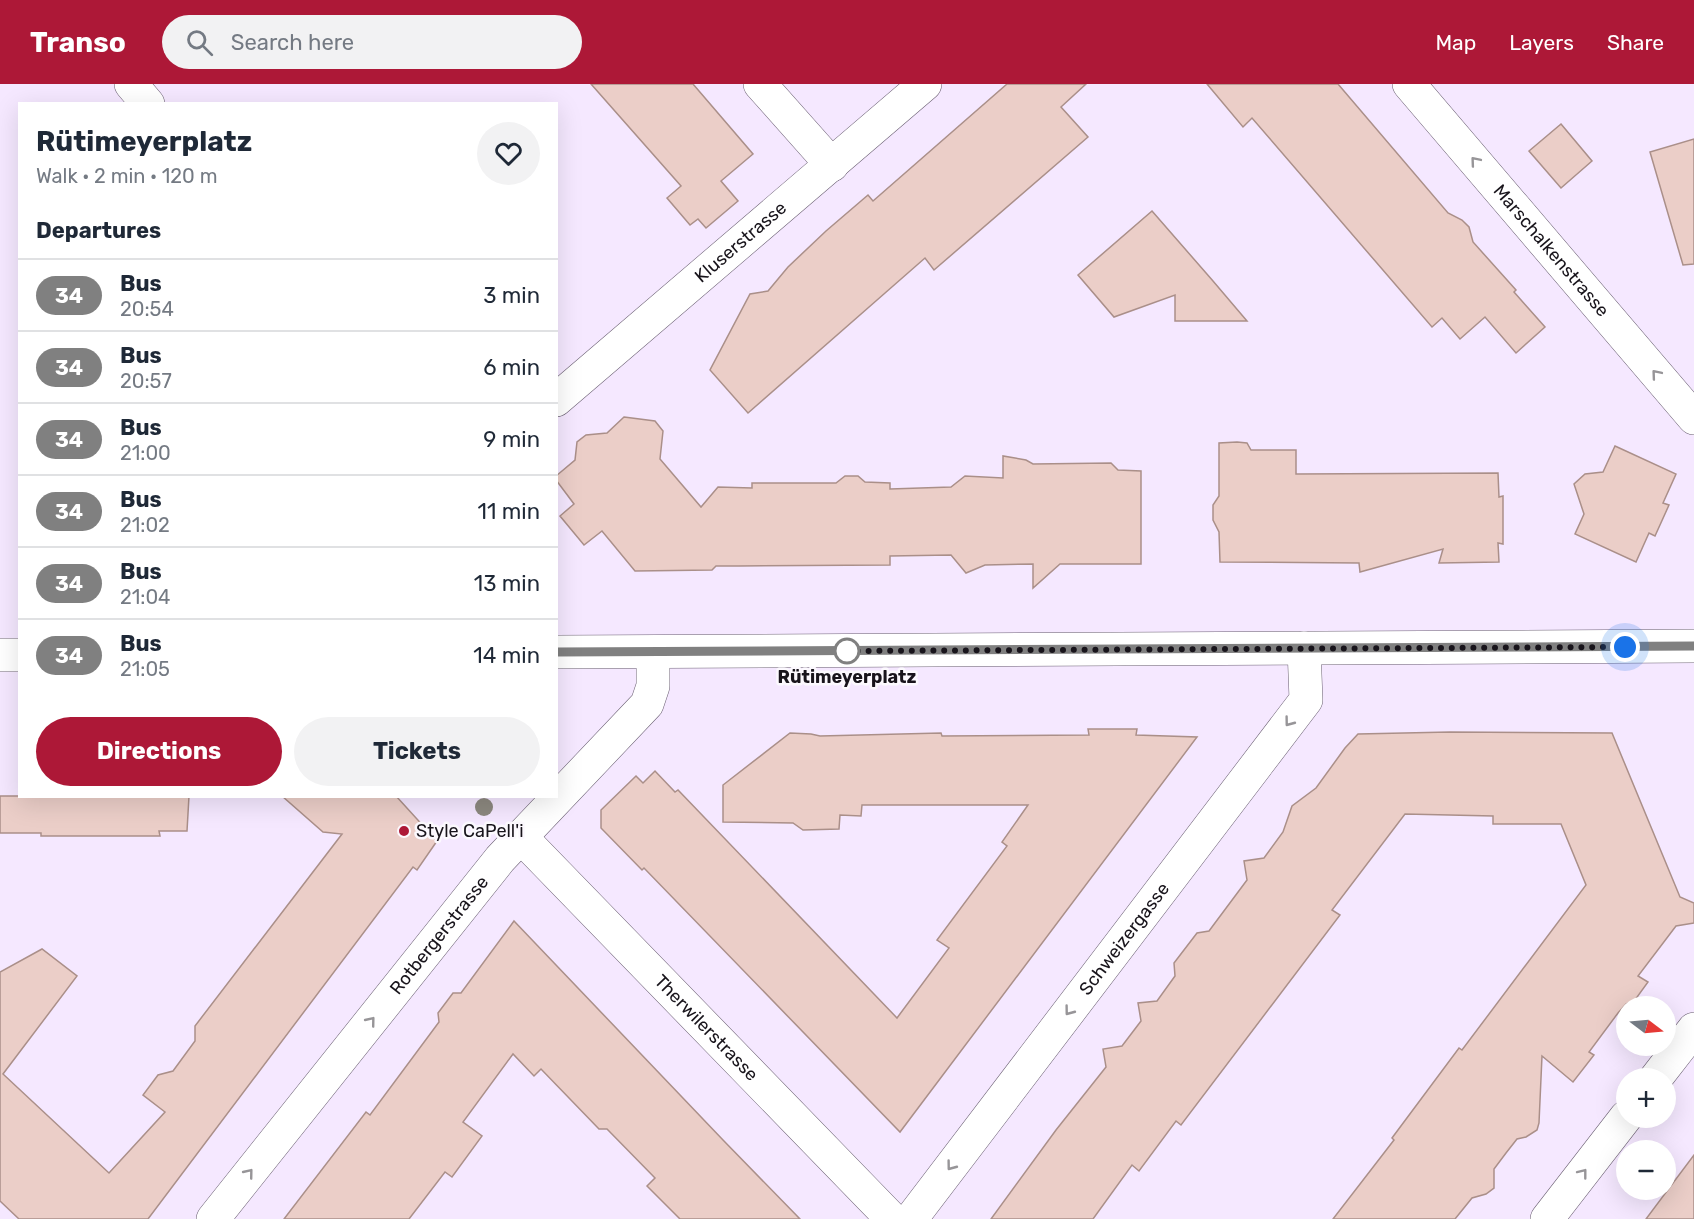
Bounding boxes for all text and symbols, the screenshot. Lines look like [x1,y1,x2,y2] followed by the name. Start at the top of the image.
[162,15,582,69] search box
[30,26,126,59] text: Transo
[183,26,216,59] icon: search
[231,29,354,56] text: Search here
[1435,30,1476,55] text: Map
[1509,30,1574,55] text: Layers
[1607,30,1664,55] text: Share
[477,122,540,185] button: heart
[36,125,252,158] text: Rütimeyerplatz
[1471,157,1482,168] one-way arrow
[36,164,217,188] text: Walk · 2 min · 120 m
[1489,180,1614,321] street label: Marschalkenstrasse
[690,197,791,287] street label: Kluserstrasse
[36,217,161,244] text: Departures
[120,270,162,297] text: Bus
[483,282,540,309] text: 3 min
[55,283,83,308] text: 34
[120,297,174,321] text: 20:54
[120,342,162,369] text: Bus
[483,354,540,381] text: 6 min
[55,355,83,380] text: 34
[120,369,172,393] text: 20:57
[1652,370,1663,381] one-way arrow
[120,414,162,441] text: Bus
[483,426,540,453] text: 9 min
[55,427,83,452] text: 34
[120,441,171,465] text: 21:00
[120,486,162,513] text: Bus
[478,498,540,525] text: 11 min
[55,499,83,524] text: 34
[120,513,170,537] text: 21:02
[120,558,162,585] text: Bus
[474,570,540,597] text: 13 min
[55,571,83,596] text: 34
[120,585,171,609] text: 21:04
[120,630,162,657] text: Bus
[1610,632,1640,662] your location
[834,638,860,664] marker: Rütimeyerplatz
[473,642,540,669] text: 14 min
[55,643,83,668] text: 34
[120,657,170,681] text: 21:05
[778,666,917,688] place label: Rütimeyerplatz
[1286,715,1297,726] one-way arrow
[36,717,282,786] button: Directions
[294,717,540,786] button: Tickets
[416,820,524,842] place label: Style CaPell'i
[397,824,411,838] marker: Style CaPell'i
[385,871,493,999] street label: Rotbergerstrasse
[1074,878,1174,1000] street label: Schweizergasse
[650,970,763,1085] street label: Therwilerstrasse
[1616,996,1676,1056] north arrow
[1616,996,1676,1200] map controls
[1066,1004,1077,1015] one-way arrow
[363,1016,374,1027] one-way arrow
[1616,1068,1676,1128] button: +
[1616,1140,1676,1200] button: −
[948,1159,959,1170] one-way arrow
[1575,1168,1586,1179] one-way arrow
[242,1169,253,1180] one-way arrow

